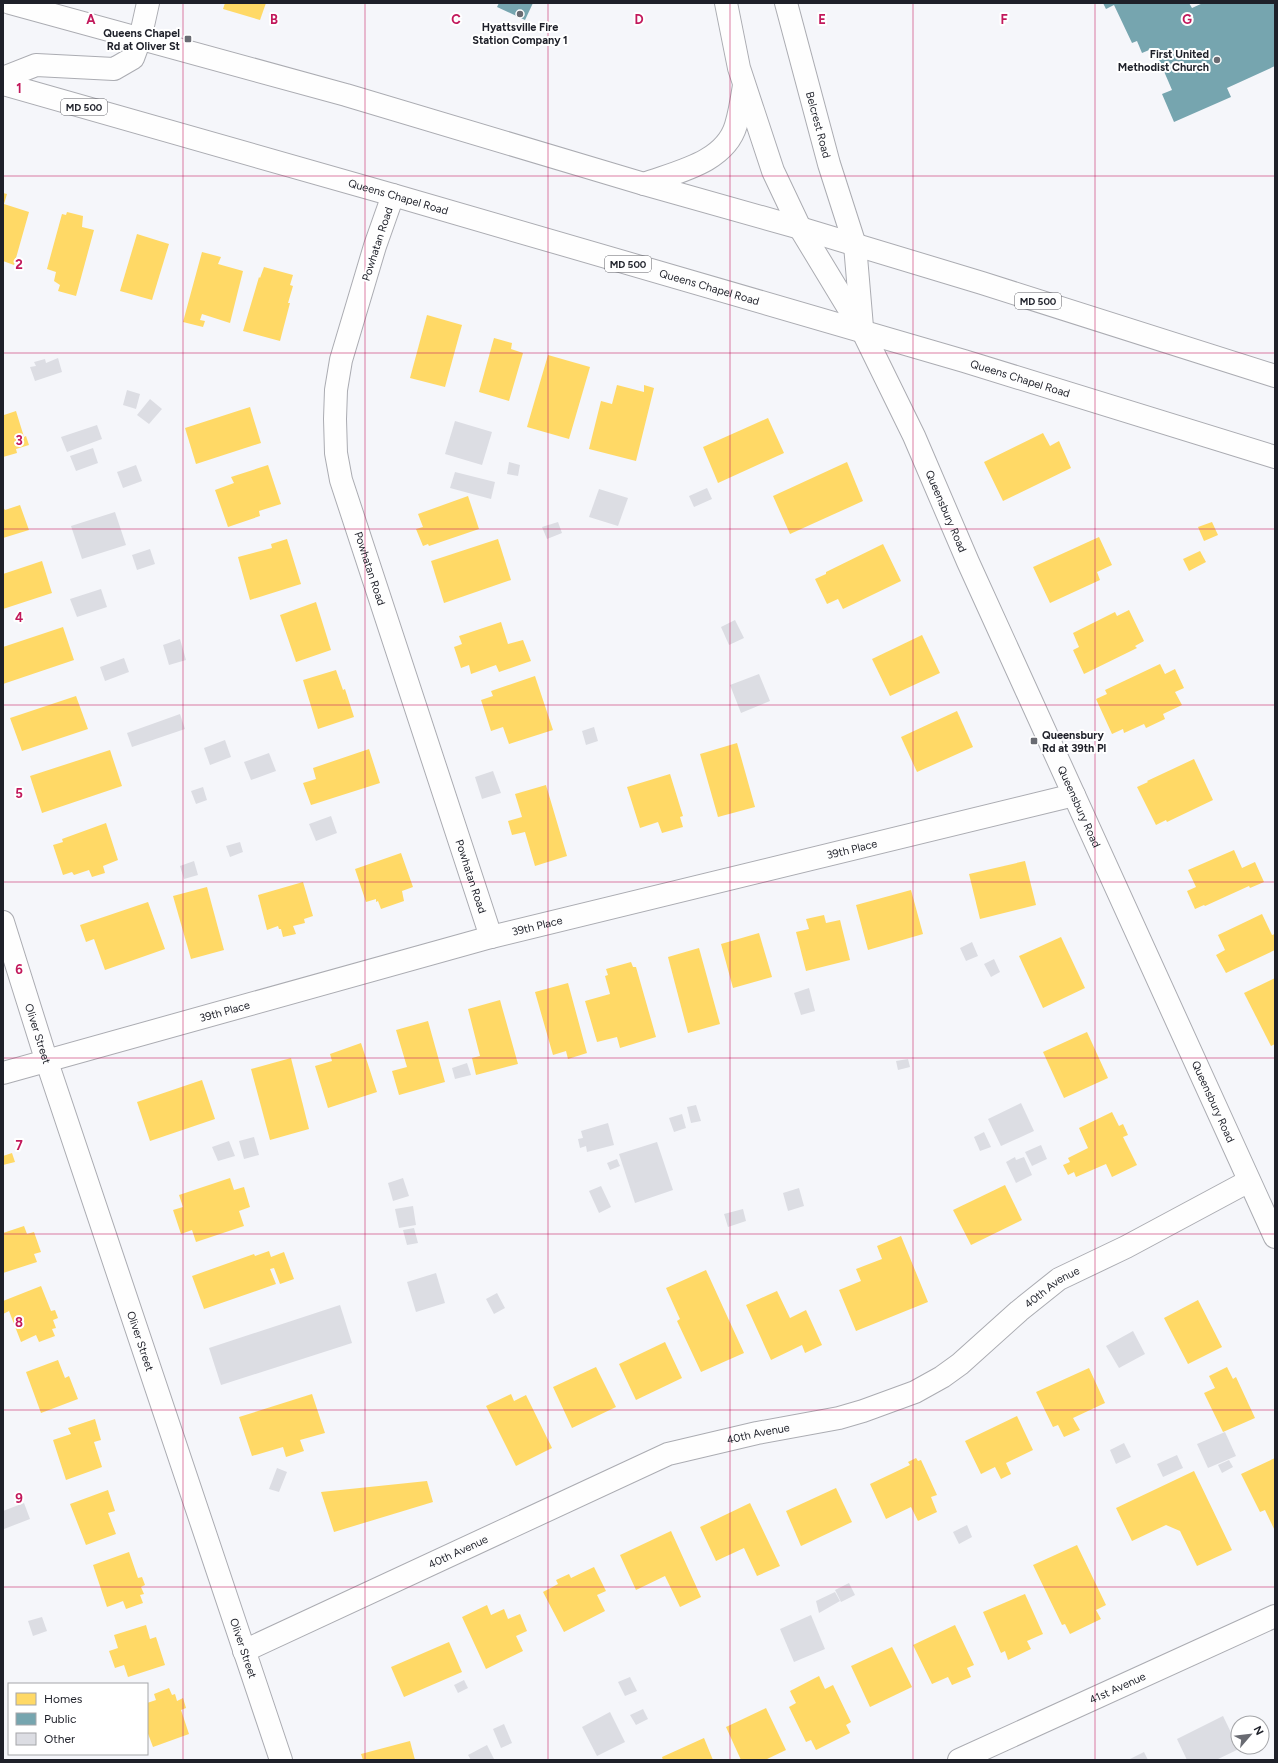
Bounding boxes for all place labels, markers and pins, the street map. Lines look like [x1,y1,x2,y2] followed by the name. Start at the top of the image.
[515,9,525,19] marker: Hyattsville Fire Station Company 1
[472,21,568,47] place label: Hyattsville Fire Station Company 1
[103,27,181,53] place label: Queens Chapel Rd at Oliver St
[183,34,193,44] marker: Queens Chapel Rd at Oliver St
[1118,48,1209,74] place label: First United Methodist Church
[1212,55,1222,65] marker: First United Methodist Church
[1042,729,1107,755] place label: Queensbury Rd at 39th Pl
[1029,736,1039,746] marker: Queensbury Rd at 39th Pl

